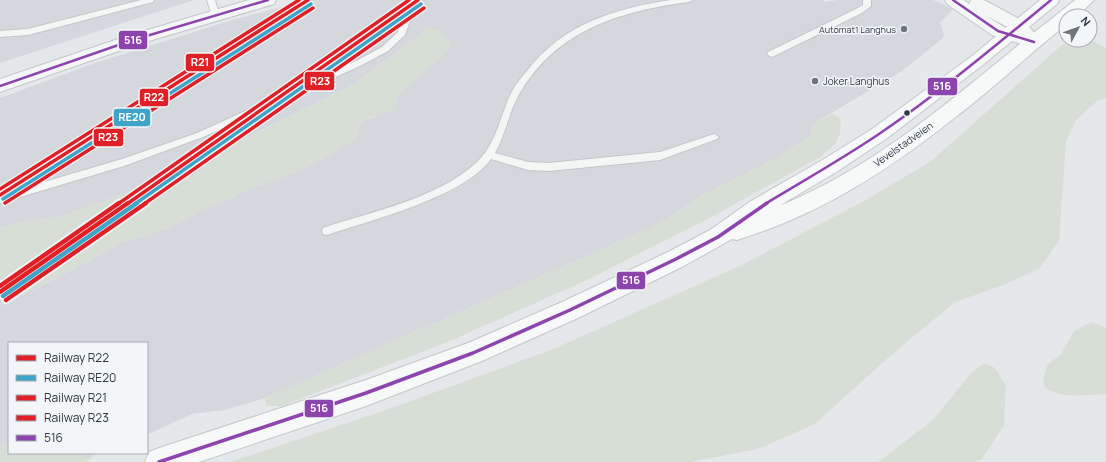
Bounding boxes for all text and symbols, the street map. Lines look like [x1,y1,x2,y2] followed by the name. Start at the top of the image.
[1058,8,1098,48] north arrow
[1078,13,1094,29] text: N
[819,23,896,36] place label: Automat1 Langhus
[899,24,909,34] marker: Automat1 Langhus
[118,30,148,50] line badge: 516
[124,32,142,47] text: 516
[185,53,215,72] line badge: R21
[191,54,209,69] text: R21
[304,71,335,91] line badge: R23
[310,73,330,88] text: R23
[823,74,890,88] place label: Joker Langhus
[810,76,820,86] marker: Joker Langhus
[927,77,958,96] line badge: 516
[933,78,951,93] text: 516
[139,88,169,107] line badge: R22
[144,89,164,104] text: R22
[113,108,151,127] line badge: RE20
[902,108,912,118] unlabelled marker
[118,109,146,124] text: RE20
[870,118,936,170] street label: Vevelstadveien
[93,128,124,147] line badge: R23
[98,129,118,144] text: R23
[616,271,646,290] line badge: 516
[622,272,640,287] text: 516
[8,342,148,454] legend
[44,349,109,366] text: Railway R22
[44,369,116,386] text: Railway RE20
[44,389,107,406] text: Railway R21
[304,399,334,418] line badge: 516
[310,400,328,415] text: 516
[44,409,109,426] text: Railway R23
[44,429,63,446] text: 516

